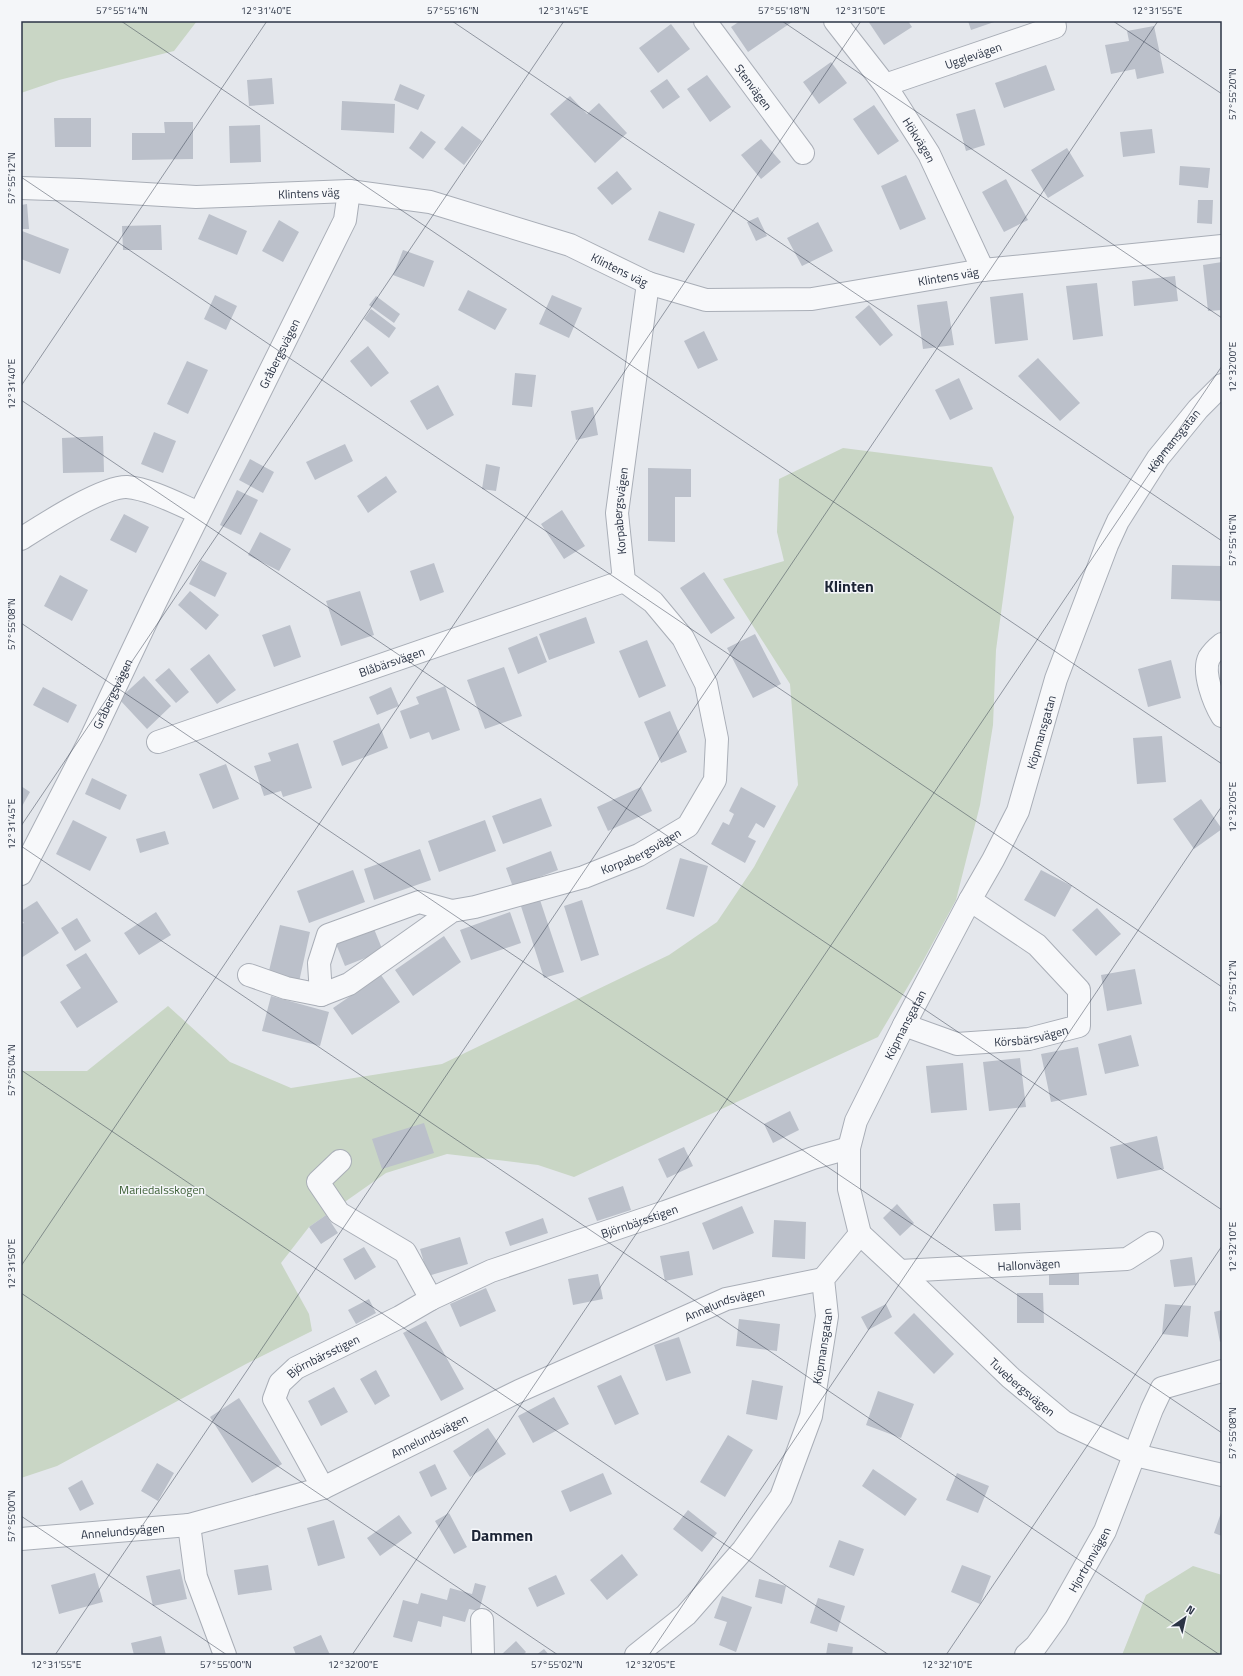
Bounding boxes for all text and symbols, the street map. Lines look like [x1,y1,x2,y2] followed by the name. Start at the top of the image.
[96,3,148,18] text: 57°55'14"N
[241,3,292,18] text: 12°31'40"E
[427,3,479,18] text: 57°55'16"N
[538,3,589,18] text: 12°31'45"E
[758,3,810,18] text: 57°55'18"N
[835,3,886,18] text: 12°31'50"E
[1132,3,1183,18] text: 12°31'55"E
[942,36,1004,74] street label: Ugglevägen
[730,60,777,114] street label: Stenvägen
[1225,68,1240,120] text: 57°55'20"N
[898,113,941,165] street label: Hökvägen
[4,152,19,204] text: 57°55'12"N
[278,182,340,203] street label: Klintens väg
[588,247,652,291] street label: Klintens väg
[916,261,980,290] street label: Klintens väg
[253,315,304,392] street label: Gråbergsvägen
[1225,341,1240,392] text: 12°32'00"E
[4,358,19,409] text: 12°31'40"E
[1142,404,1204,476] street label: Köpmansgatan
[608,466,633,556] street label: Korpabergsvägen
[1225,514,1240,566] text: 57°55'16"N
[824,574,874,598] district label: Klinten
[4,598,19,650] text: 57°55'08"N
[356,641,427,682] street label: Blåbärsvägen
[87,655,137,732] street label: Gråbergsvägen
[1021,693,1060,771] street label: Köpmansgatan
[1225,781,1240,832] text: 12°32'05"E
[4,798,19,849] text: 12°31'45"E
[598,823,684,879] street label: Korpabergsvägen
[1225,960,1240,1012] text: 57°55'12"N
[879,986,930,1063] street label: Köpmansgatan
[993,1020,1070,1051] street label: Körsbärsvägen
[4,1044,19,1096] text: 57°55'04"N
[119,1180,205,1199] park label: Mariedalsskogen
[598,1199,680,1243] street label: Björnbärsstigen
[1225,1221,1240,1272] text: 12°32'10"E
[4,1238,19,1289] text: 12°31'50"E
[997,1253,1061,1275] street label: Hallonvägen
[681,1282,766,1326] street label: Annelundsvägen
[807,1307,837,1385] street label: Köpmansgatan
[282,1329,363,1382] street label: Björnbärsstigen
[985,1353,1060,1421] street label: Tuvebergsvägen
[1225,1407,1240,1459] text: 57°55'08"N
[387,1408,471,1463] street label: Annelundsvägen
[4,1490,19,1542] text: 57°55'00"N
[80,1518,165,1543] street label: Annelundsvägen
[471,1523,533,1547] district label: Dammen
[1063,1524,1115,1596] street label: Hjortronvägen
[1165,1598,1205,1638] north arrow
[1183,1601,1198,1618] text: N
[31,1657,82,1672] text: 12°31'55"E
[200,1657,252,1672] text: 57°55'00"N
[328,1657,379,1672] text: 12°32'00"E
[531,1657,583,1672] text: 57°55'02"N
[625,1657,676,1672] text: 12°32'05"E
[922,1657,973,1672] text: 12°32'10"E

